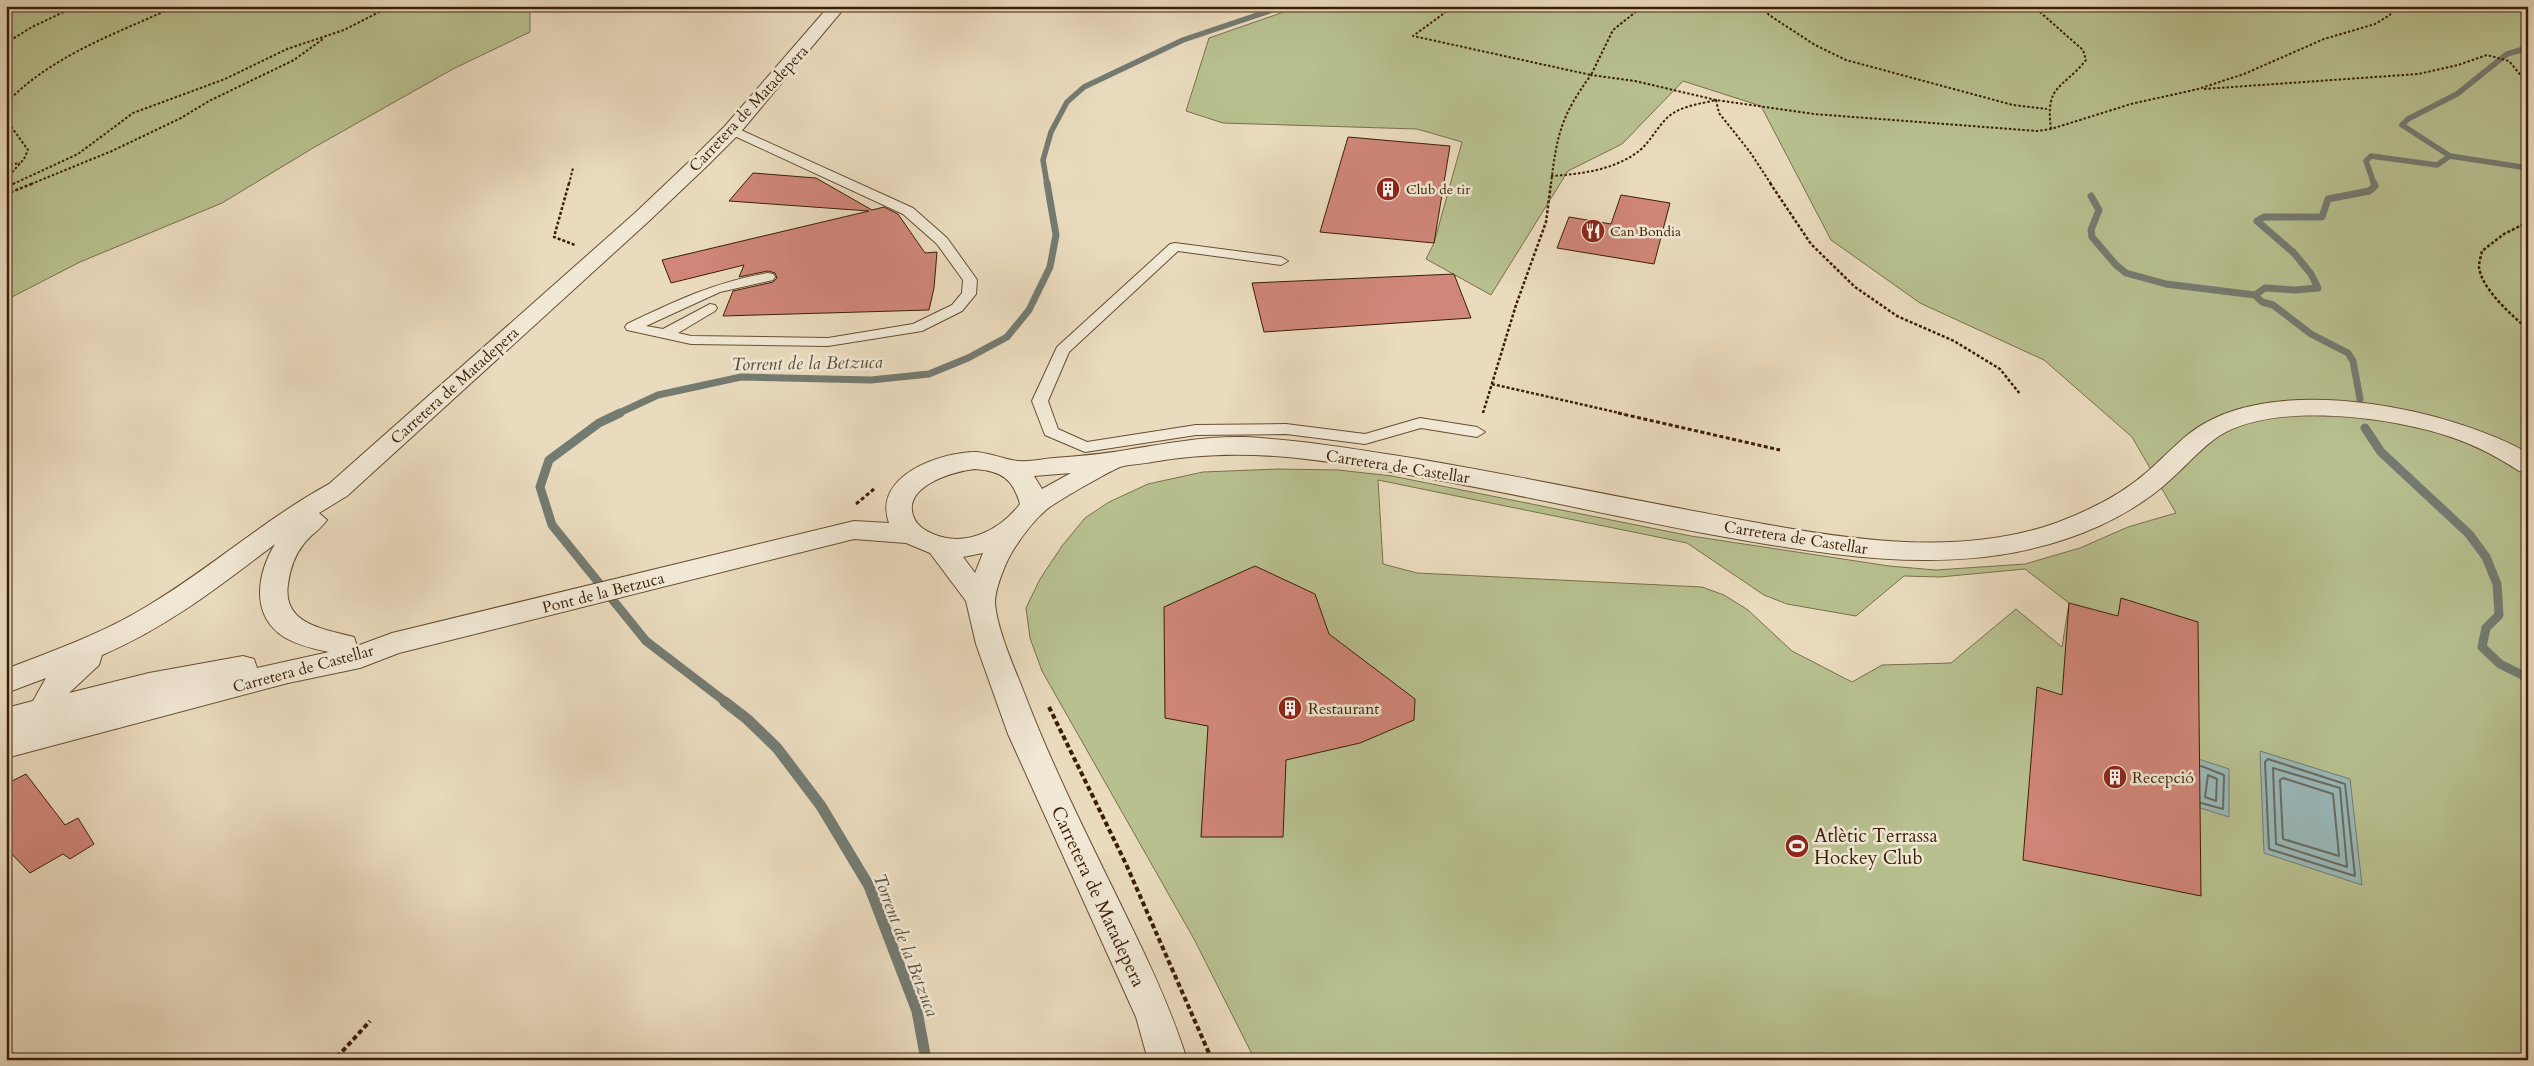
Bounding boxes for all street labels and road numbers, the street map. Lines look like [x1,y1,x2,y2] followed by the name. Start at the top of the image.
[684,40,813,177] street label: Carretera de Matadepera
[386,322,524,449] street label: Carretera de Matadepera
[1324,445,1471,489] street label: Carretera de Castellar
[1722,516,1869,560] street label: Carretera de Castellar
[540,567,667,619] street label: Pont de la Betzuca
[230,640,376,698] street label: Carretera de Castellar
[1045,802,1151,991] street label: Carretera de Matadepera

